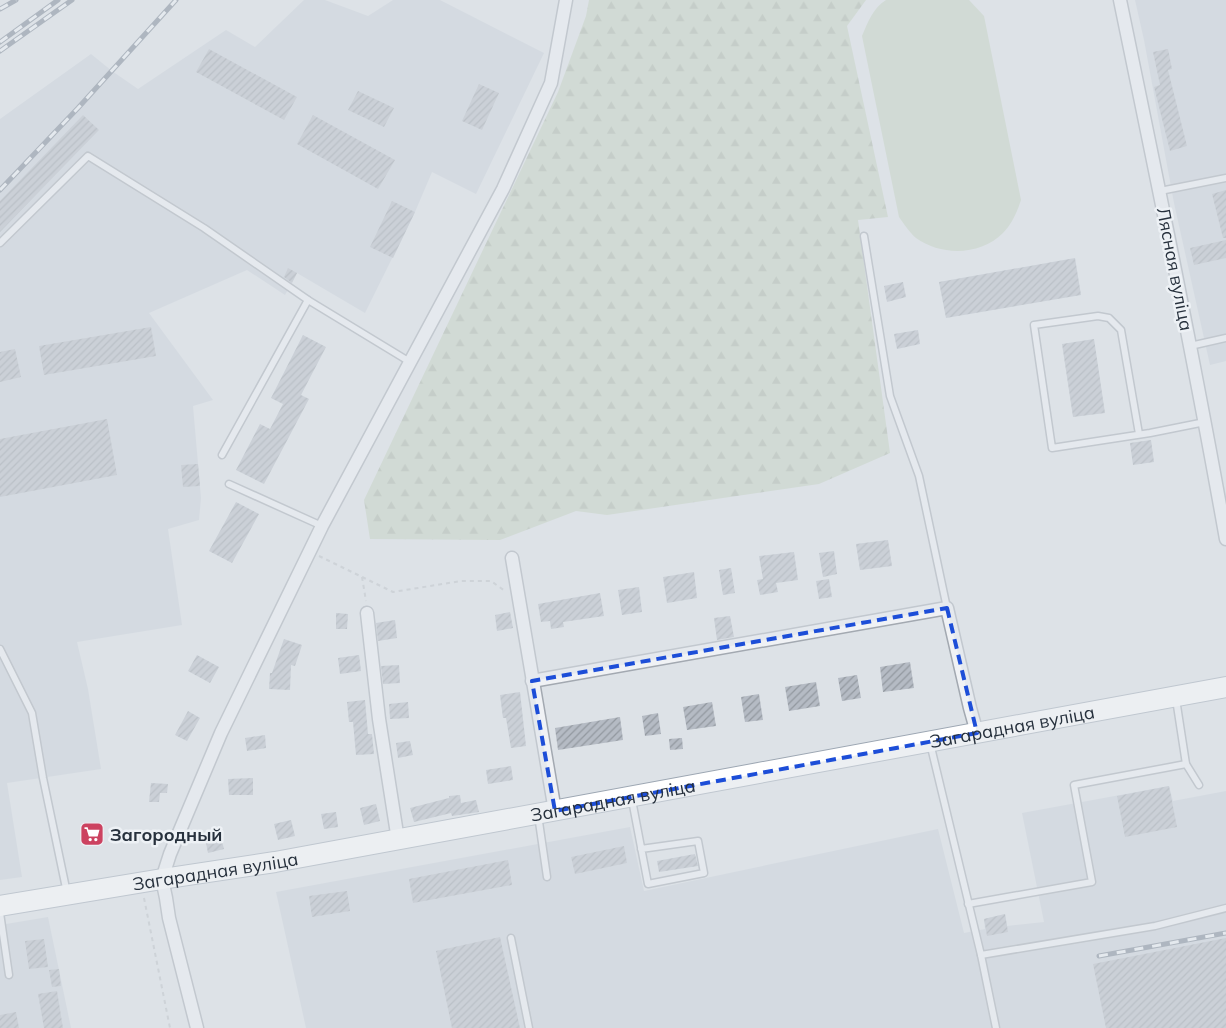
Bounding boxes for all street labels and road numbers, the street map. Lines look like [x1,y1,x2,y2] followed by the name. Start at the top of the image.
[1152,205,1198,333] street label: Лясная вуліца
[928,700,1096,753] street label: Загарадная вуліца
[528,773,697,826] street label: Загарадная вуліца
[131,847,300,895] street label: Загарадная вуліца

